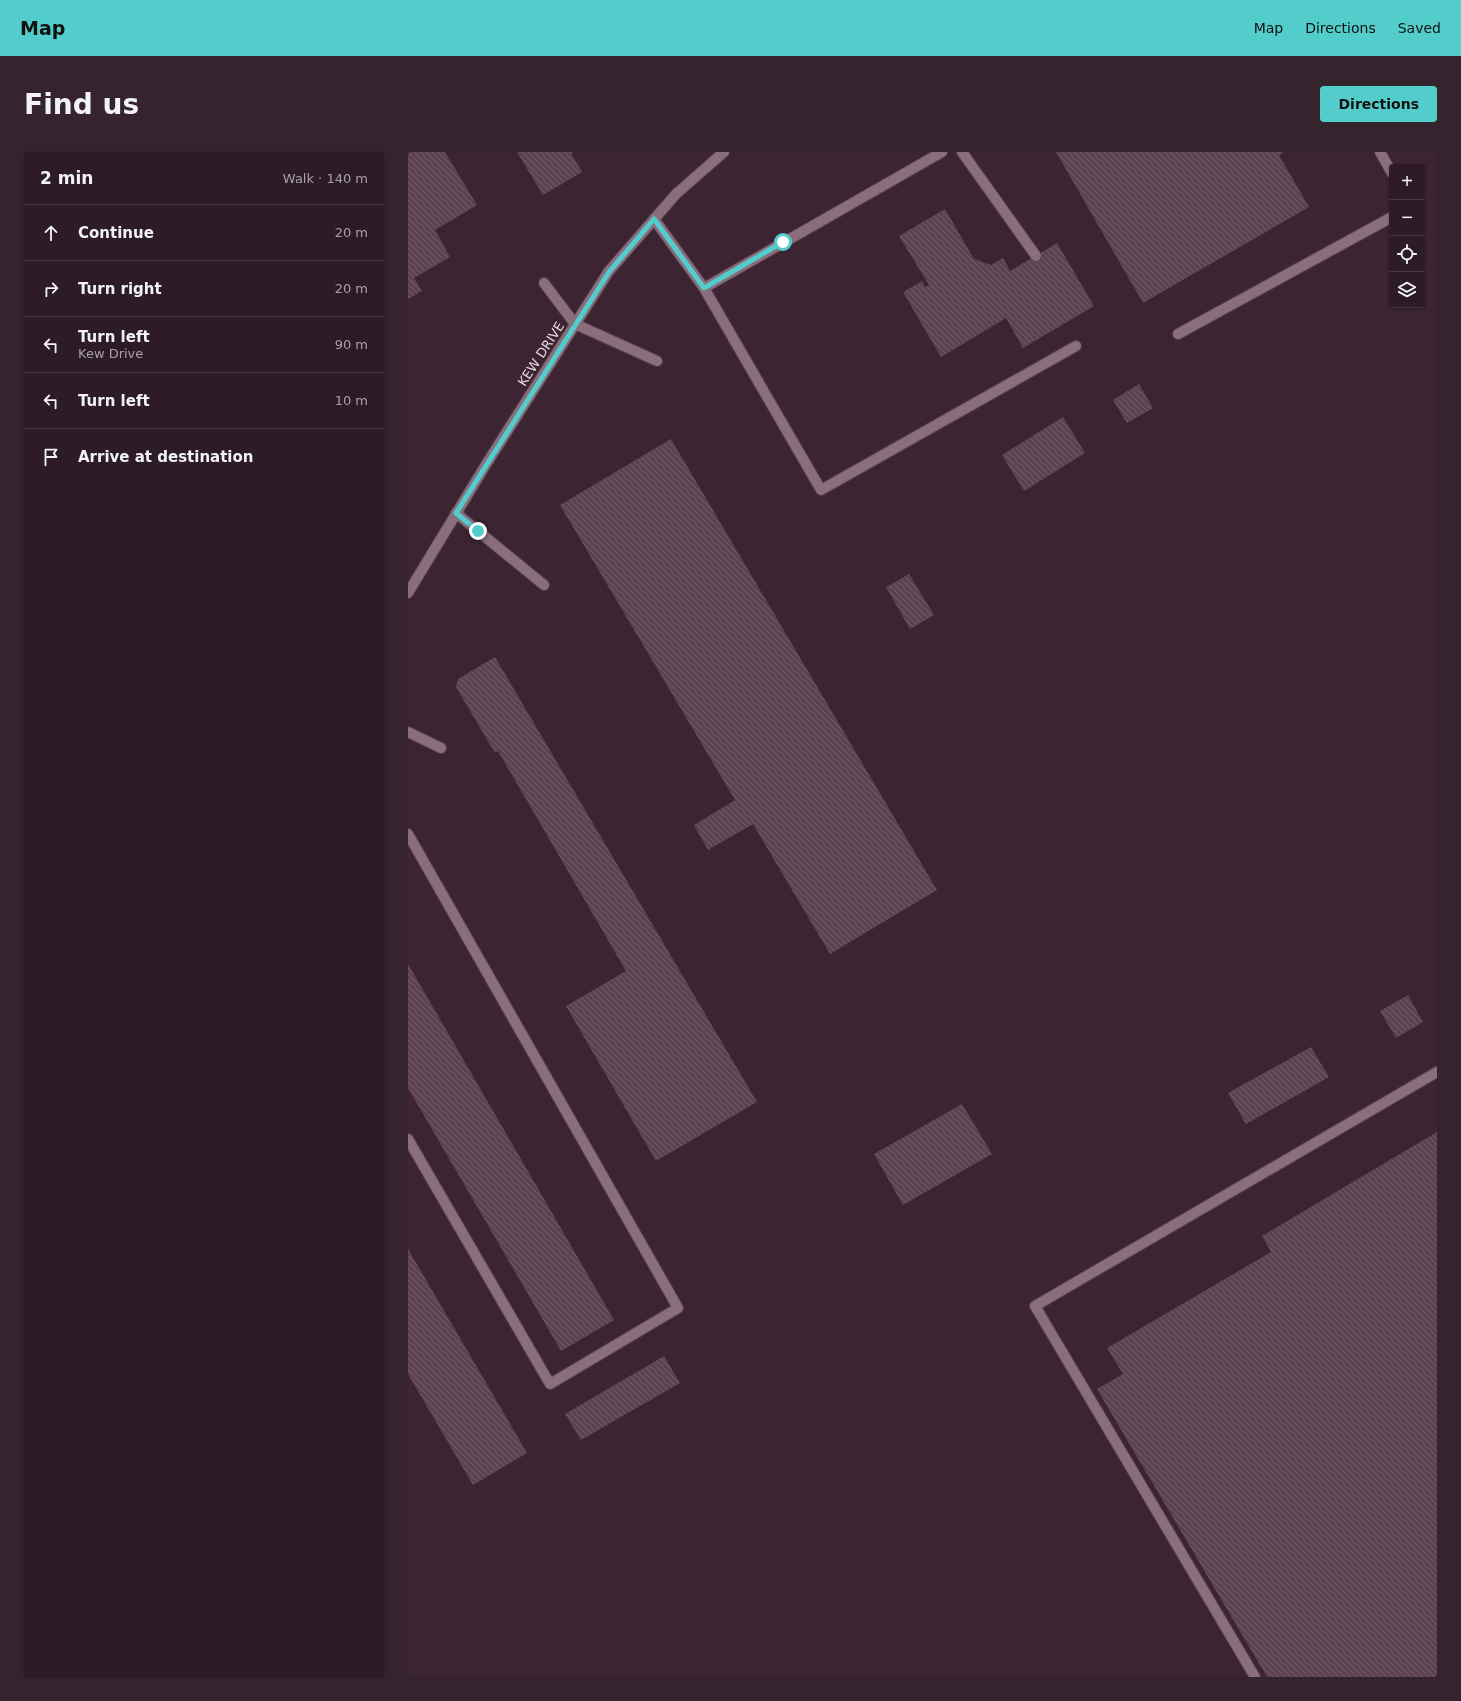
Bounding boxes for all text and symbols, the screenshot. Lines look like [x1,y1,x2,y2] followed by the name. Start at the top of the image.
[20,17,65,39] text: Map
[1254,20,1283,36] text: Map
[1305,20,1376,36] text: Directions
[1398,20,1441,36] text: Saved
[1320,86,1437,122] button: Directions
[24,88,139,121] text: Find us
[1389,164,1425,308] map controls
[1389,164,1425,200] button: +
[40,168,93,188] text: 2 min
[283,171,368,186] text: Walk · 140 m
[1389,200,1425,236] button: −
[40,222,62,244] icon: ahead
[78,224,154,242] text: Continue
[335,225,368,240] text: 20 m
[774,233,792,251] route start
[1389,236,1425,272] button: locate
[1389,272,1425,308] button: layers
[40,278,62,300] icon: right
[78,280,162,298] text: Turn right
[335,281,368,296] text: 20 m
[515,319,567,389] street label: KEW DRIVE
[78,328,150,346] text: Turn left
[40,334,62,356] icon: left
[335,337,368,352] text: 90 m
[78,346,143,361] text: Kew Drive
[40,390,62,412] icon: left
[78,392,150,410] text: Turn left
[335,393,368,408] text: 10 m
[40,446,62,468] icon: arrive
[78,448,253,466] text: Arrive at destination
[469,522,487,540] route end

